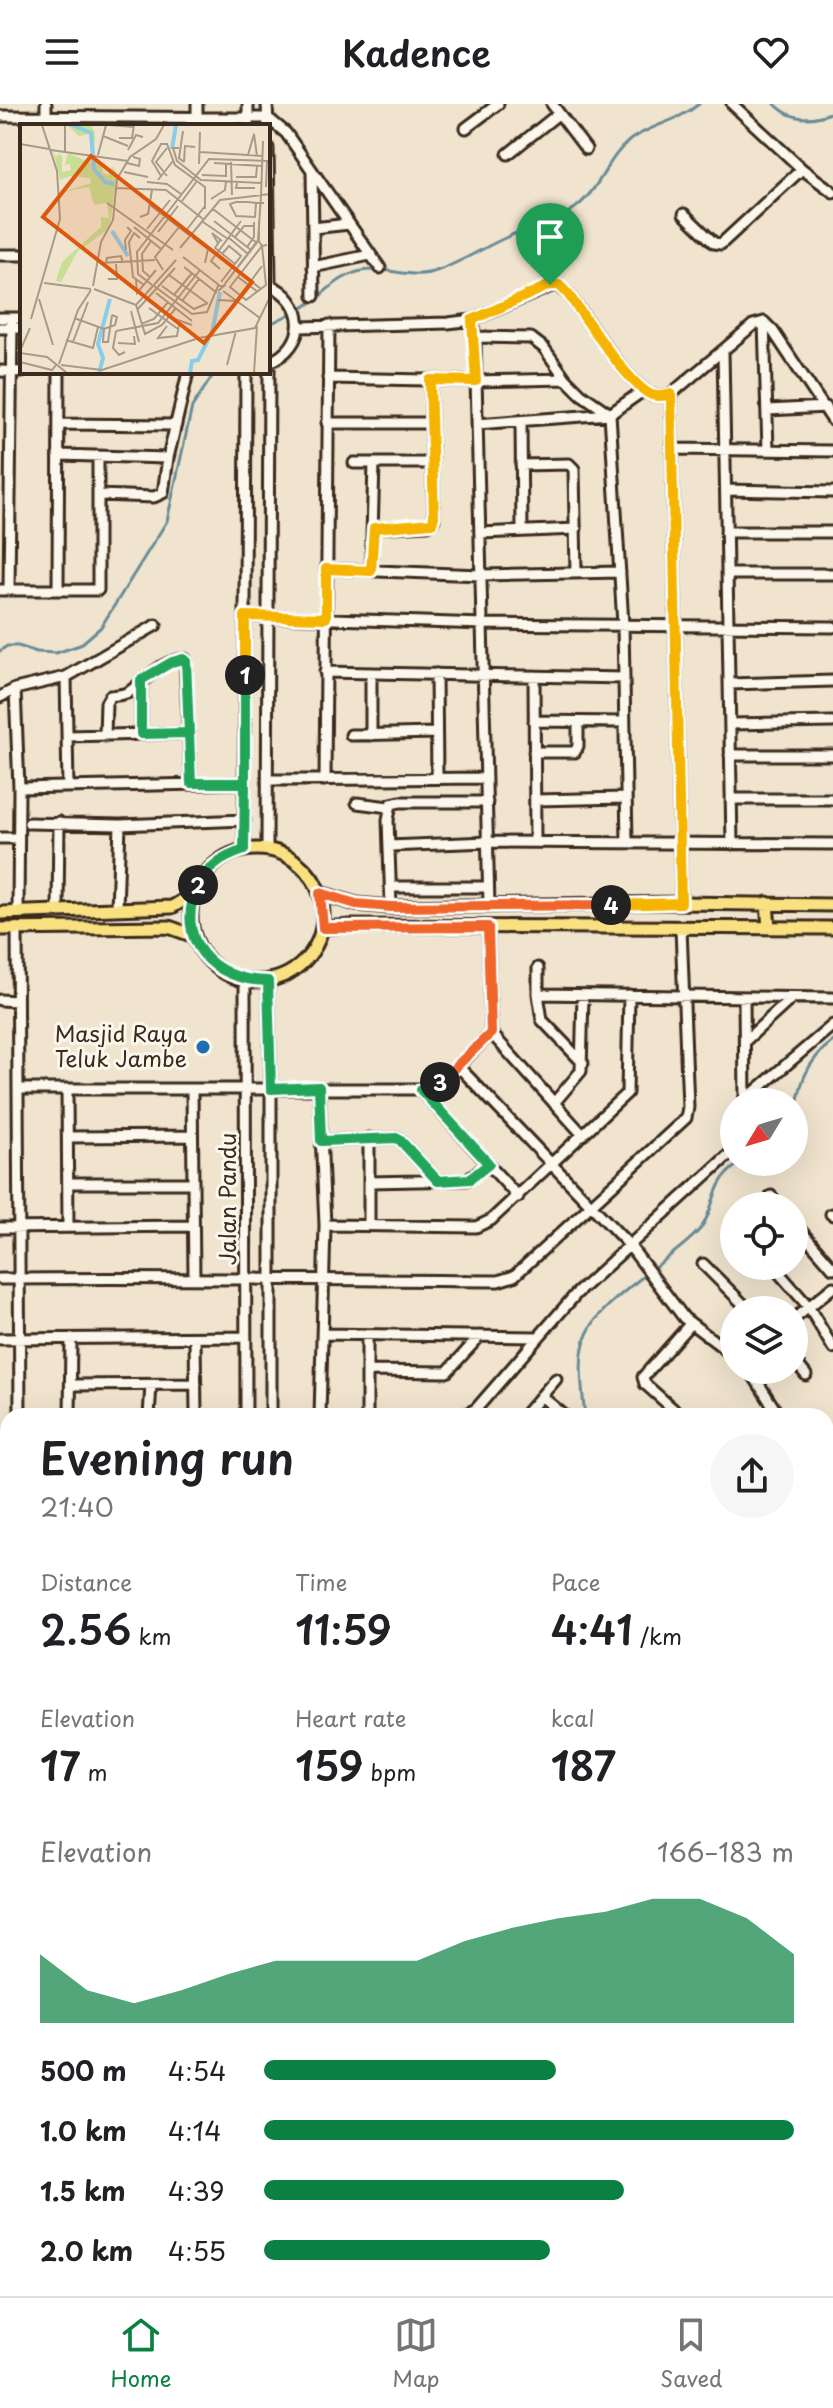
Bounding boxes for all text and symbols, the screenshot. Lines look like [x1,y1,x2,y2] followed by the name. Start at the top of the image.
[342,25,491,79] text: Kadence
[40,30,84,74] icon: menu
[749,30,793,74] icon: heart
[20,124,270,374] inset map
[516,203,584,285] pin
[528,215,572,259] icon: arrive
[225,655,265,695] pin: 1
[240,658,250,691] text: 1
[178,865,218,905] pin: 2
[190,868,206,901] text: 2
[591,885,631,925] pin: 4
[604,888,618,921] text: 4
[55,1016,187,1074] place label: Masjid Raya Teluk Jambe
[194,1038,212,1056] marker: Masjid Raya Teluk Jambe
[420,1062,460,1102] pin: 3
[433,1065,447,1098] text: 3
[720,1088,808,1176] north arrow
[720,1088,808,1384] map controls
[210,1133,243,1265] street label: Jalan Pandu
[720,1192,808,1280] button: locate
[720,1296,808,1384] button: layers
[40,1424,294,1490] text: Evening run
[710,1434,794,1518] button: share
[40,1487,114,1526] text: 21:40
[40,1565,132,1598] text: Distance
[295,1565,347,1598] text: Time
[551,1565,600,1598] text: Pace
[40,1598,131,1659] text: 2.56
[295,1598,392,1659] text: 11:59
[551,1598,633,1659] text: 4:41
[131,1619,172,1652] text: km
[633,1619,682,1652] text: /km
[40,1701,135,1734] text: Elevation
[295,1701,406,1734] text: Heart rate
[551,1701,595,1734] text: kcal
[40,1734,80,1795] text: 17
[295,1734,363,1795] text: 159
[551,1734,616,1795] text: 187
[80,1755,108,1788] text: m
[363,1755,416,1788] text: bpm
[40,1832,152,1871] text: Elevation
[657,1832,794,1871] text: 166–183 m
[40,2051,126,2090] text: 500 m
[168,2051,227,2090] text: 4:54
[40,2111,127,2150] text: 1.0 km
[168,2111,222,2150] text: 4:14
[40,2171,126,2210] text: 1.5 km
[168,2171,224,2210] text: 4:39
[40,2231,133,2270] text: 2.0 km
[168,2231,226,2270] text: 4:55
[110,2313,172,2394] tab: Home
[392,2313,439,2394] tab: Map
[660,2313,723,2394] tab: Saved

